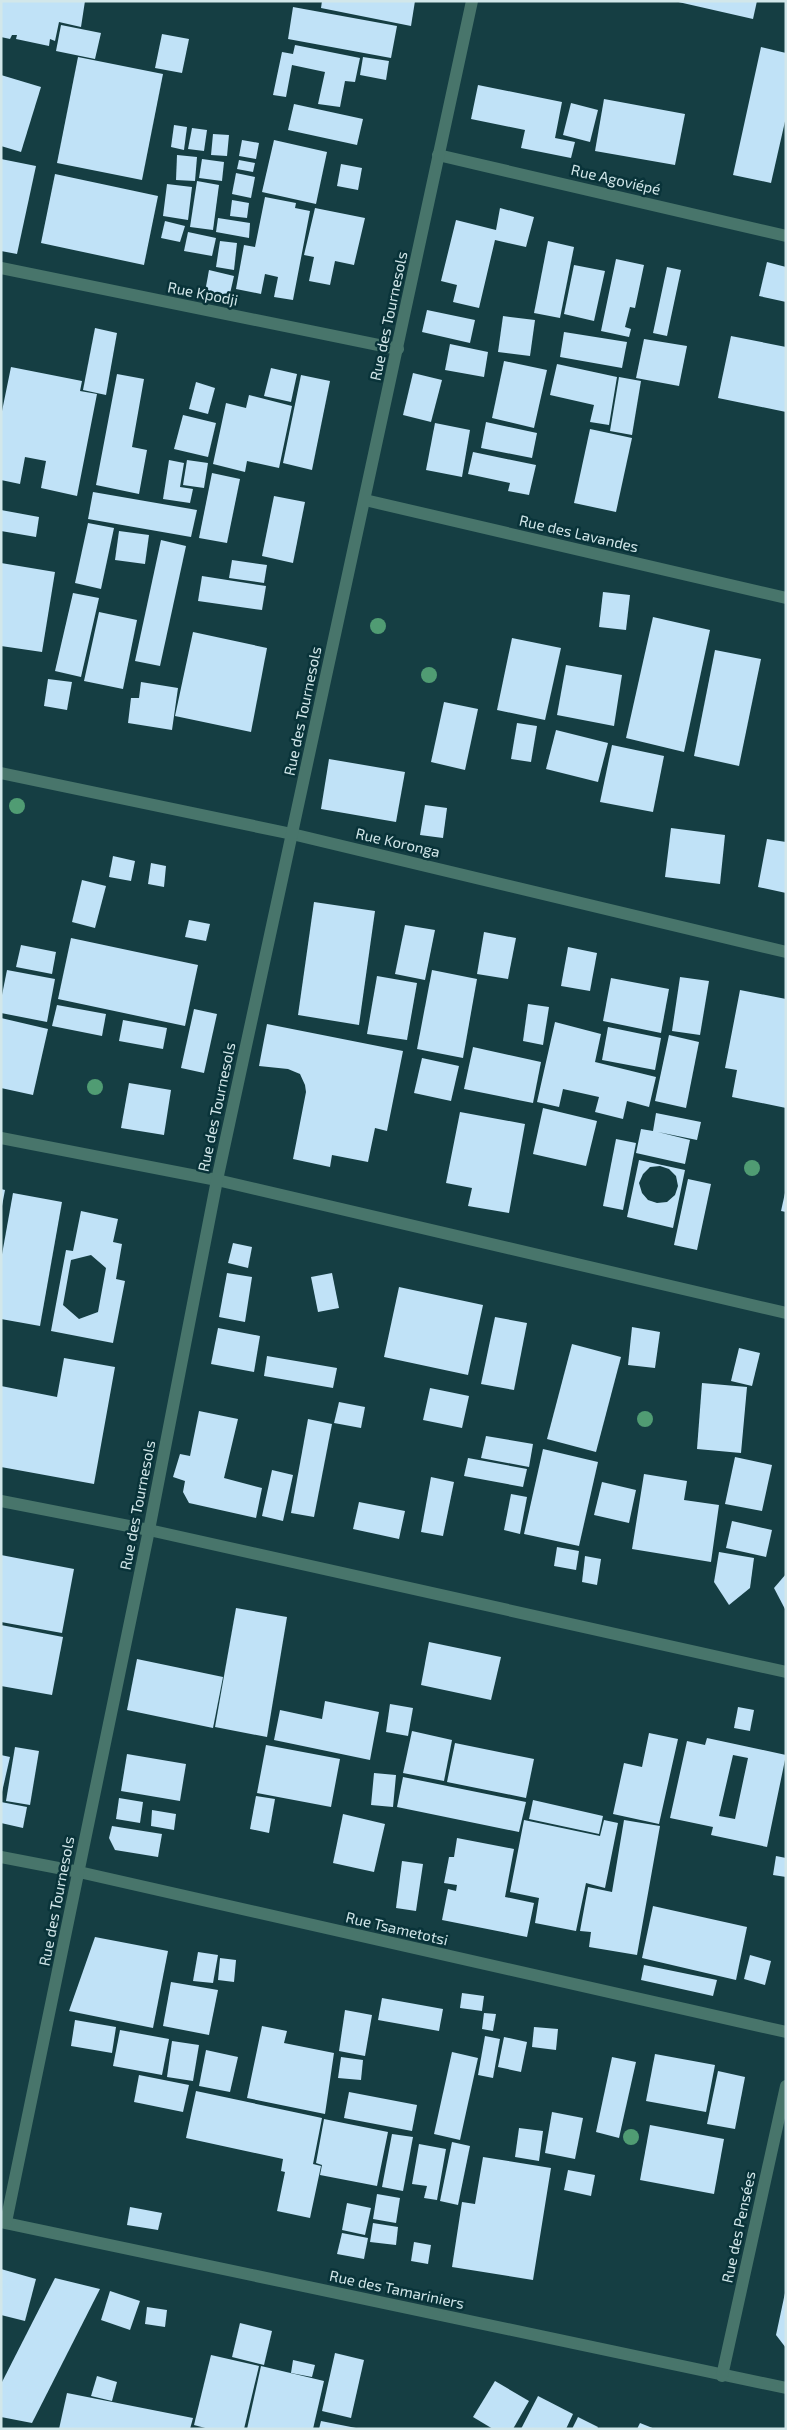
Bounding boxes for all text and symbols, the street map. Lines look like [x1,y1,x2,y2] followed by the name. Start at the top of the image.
[569,160,663,198] street label: Rue Agoviépé
[366,250,410,382] street label: Rue des Tournesols
[166,277,240,310] street label: Rue Kpodji
[518,511,640,555] street label: Rue des Lavandes
[280,645,324,777] street label: Rue des Tournesols
[354,824,442,860] street label: Rue Koronga
[194,1041,238,1173] street label: Rue des Tournesols
[116,1439,158,1571] street label: Rue des Tournesols
[35,1835,77,1967] street label: Rue des Tournesols
[344,1907,450,1949] street label: Rue Tsametotsi
[717,2170,759,2284] street label: Rue des Pensées
[328,2266,466,2312] street label: Rue des Tamariniers

